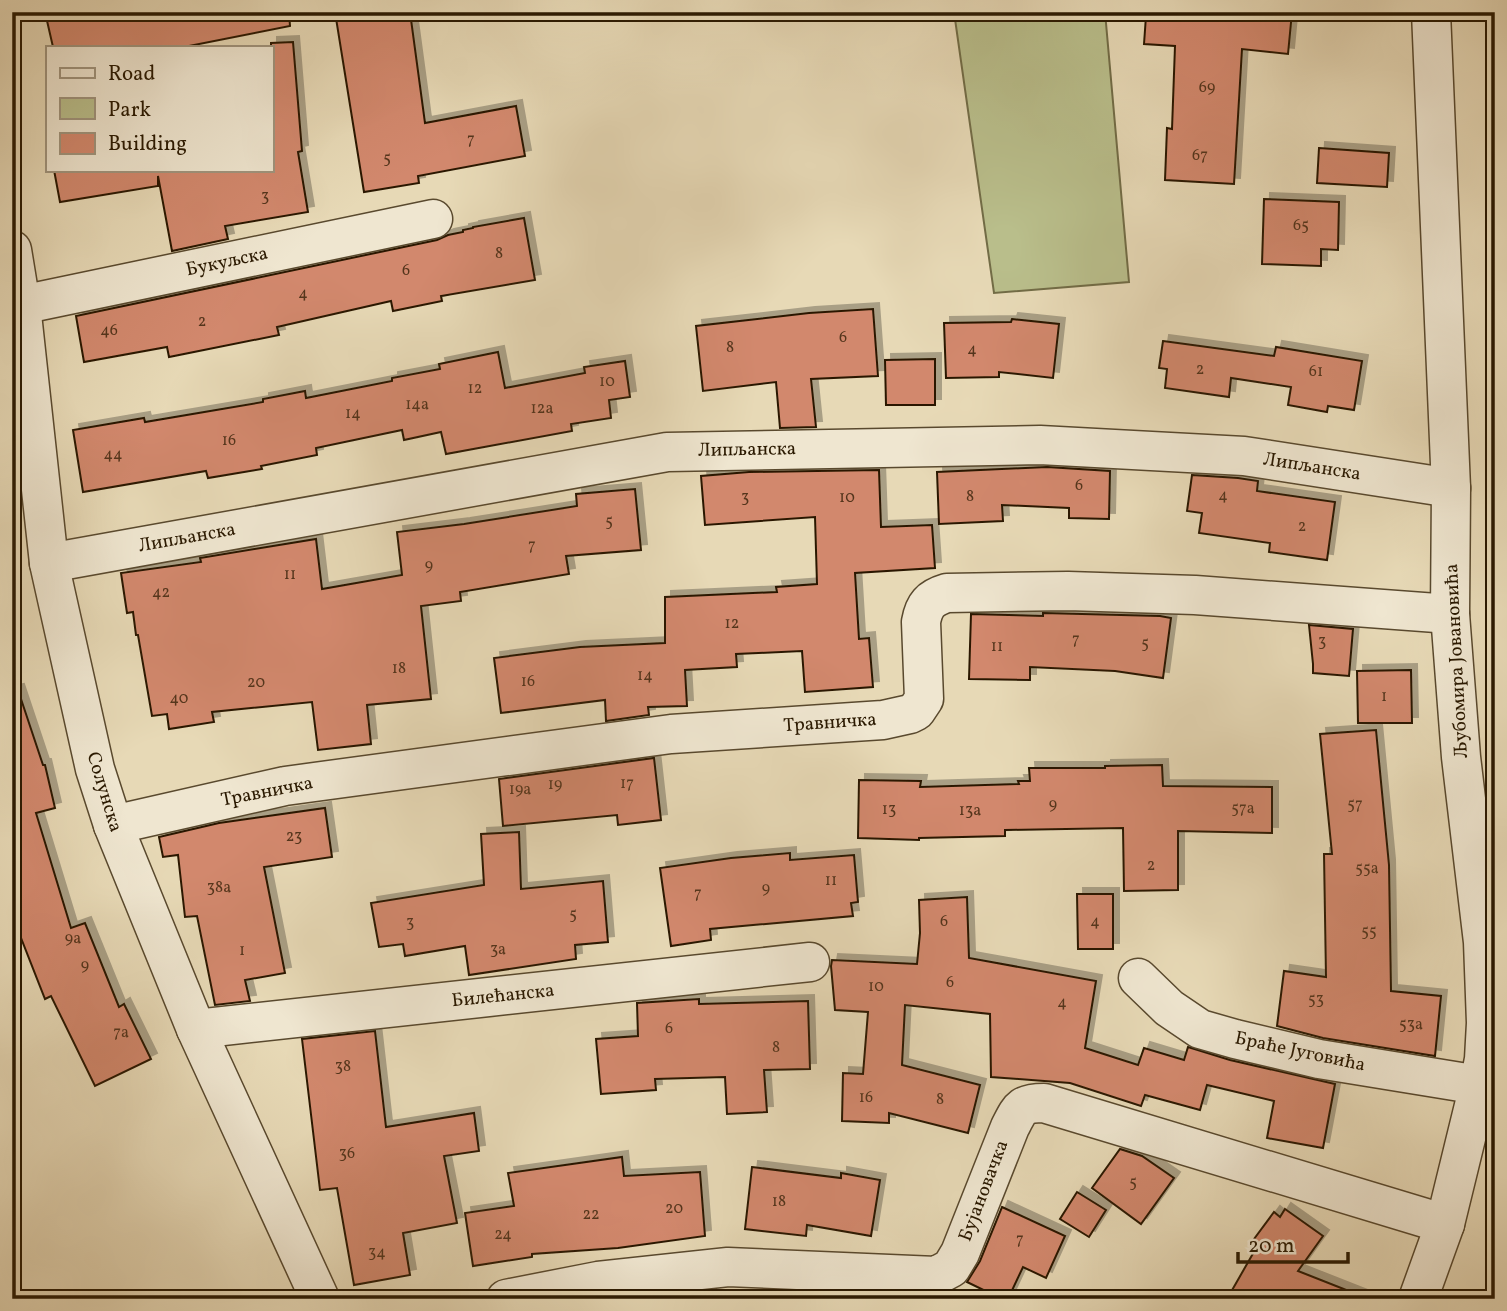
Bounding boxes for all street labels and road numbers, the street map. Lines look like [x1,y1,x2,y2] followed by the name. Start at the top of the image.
[184,241,270,283] street label: Букуљска
[698,436,796,464] street label: Липљанска
[1261,446,1363,488] street label: Липљанска
[136,517,238,559] street label: Липљанска
[1439,563,1475,759] street label: Љубомира Јовановића
[783,707,877,739] street label: Травничка
[79,749,129,835] street label: Солунска
[219,770,315,814] street label: Травничка
[450,978,556,1014] street label: Билећанска
[1232,1025,1368,1079] street label: Браће Југовића
[953,1137,1015,1245] street label: Бујановачка

